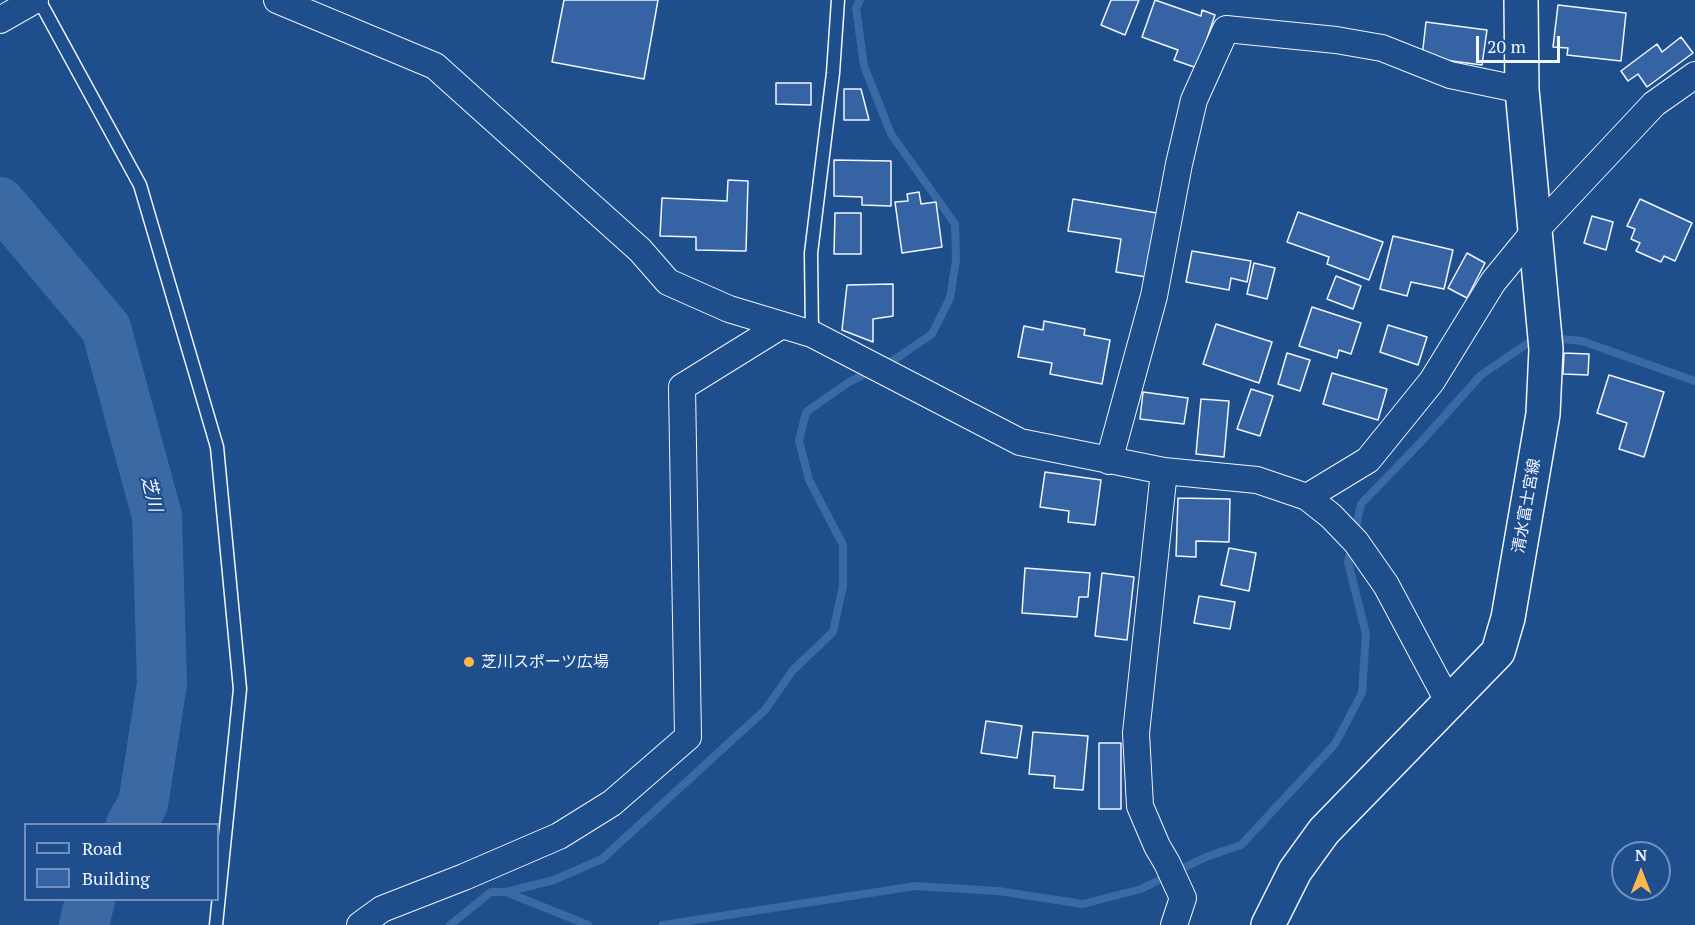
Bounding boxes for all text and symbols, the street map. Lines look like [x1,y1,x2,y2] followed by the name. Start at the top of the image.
[1479,24,1563,62] scale bar
[1487,34,1526,58] text: 20 m
[1509,457,1545,555] street label: 清水富士宮線
[136,474,166,514] water label: 芝川
[481,652,609,672] place label: 芝川スポーツ広場
[462,655,476,669] marker: 芝川スポーツ広場
[24,823,219,901] legend
[82,836,122,860] text: Road
[1611,841,1671,901] north arrow
[1635,844,1647,866] text: N
[82,866,150,890] text: Building

